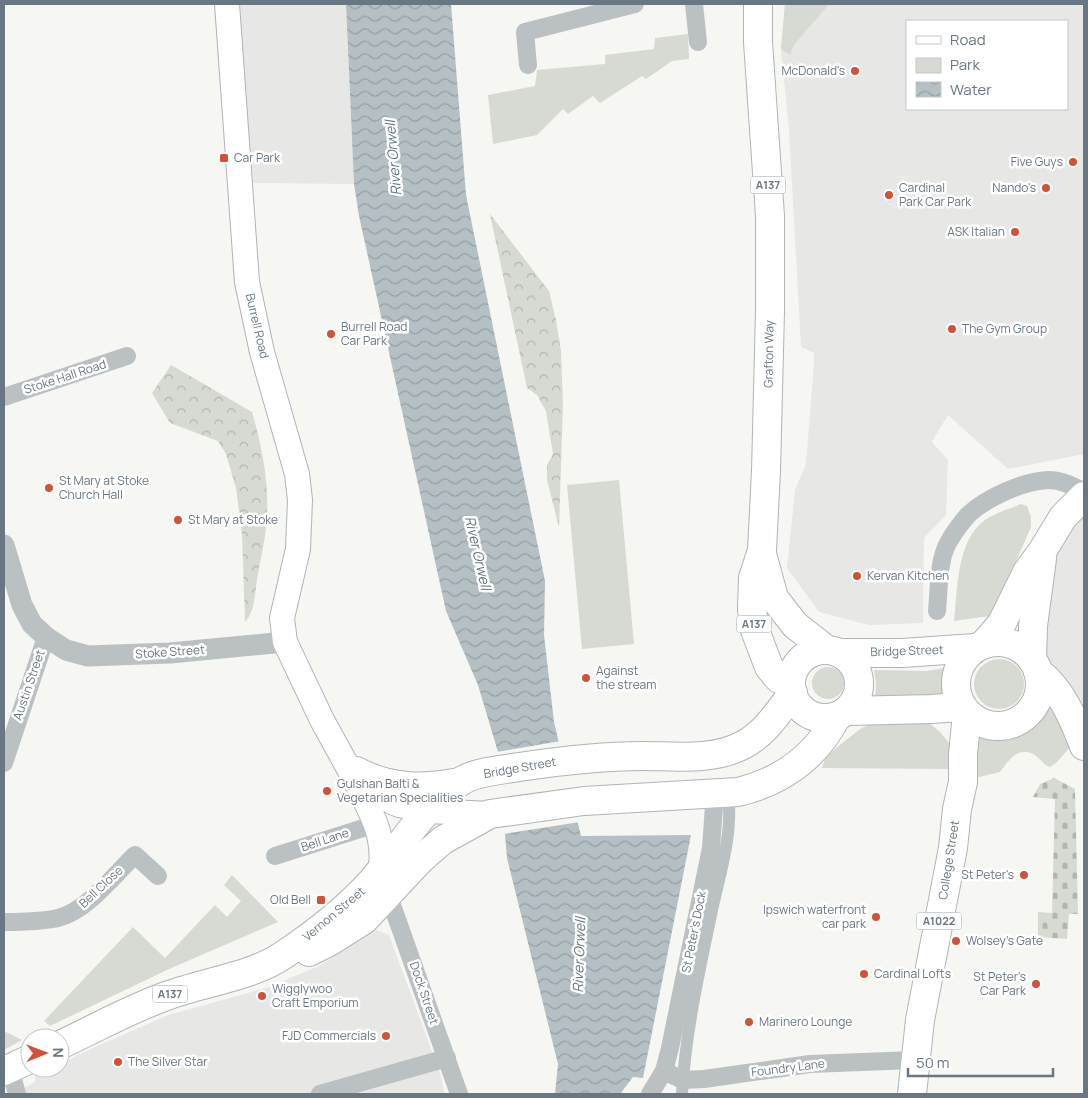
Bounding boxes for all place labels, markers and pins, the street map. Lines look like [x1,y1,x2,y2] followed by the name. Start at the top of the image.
[782,62,845,79] place label: McDonald's
[849,65,861,77] marker: McDonald's
[234,149,281,166] place label: Car Park
[218,152,230,164] marker: Car Park
[1011,153,1063,170] place label: Five Guys
[1067,156,1079,168] marker: Five Guys
[899,179,972,210] place label: Cardinal Park Car Park
[992,179,1036,196] place label: Nando's
[1040,182,1052,194] marker: Nando's
[883,189,895,201] marker: Cardinal Park Car Park
[947,223,1005,240] place label: ASK Italian
[1009,226,1021,238] marker: ASK Italian
[341,318,407,349] place label: Burrell Road Car Park
[962,320,1047,337] place label: The Gym Group
[946,323,958,335] marker: The Gym Group
[325,328,337,340] marker: Burrell Road Car Park
[59,472,149,503] place label: St Mary at Stoke Church Hall
[43,482,55,494] marker: St Mary at Stoke Church Hall
[188,511,278,528] place label: St Mary at Stoke
[172,514,184,526] marker: St Mary at Stoke
[867,567,949,584] place label: Kervan Kitchen
[851,570,863,582] marker: Kervan Kitchen
[596,662,656,693] place label: Against the stream
[580,672,592,684] marker: Against the stream
[337,775,463,806] place label: Gulshan Balti & Vegetarian Specialities
[321,785,333,797] marker: Gulshan Balti & Vegetarian Specialities
[961,866,1014,883] place label: St Peter's
[1018,869,1030,881] marker: St Peter's
[270,891,311,908] place label: Old Bell
[315,894,327,906] marker: Old Bell
[763,901,867,932] place label: Ipswich waterfront car park
[870,911,882,923] marker: Ipswich waterfront car park
[966,932,1043,949] place label: Wolsey's Gate
[950,935,962,947] marker: Wolsey's Gate
[874,965,951,982] place label: Cardinal Lofts
[858,968,870,980] marker: Cardinal Lofts
[973,968,1027,999] place label: St Peter's Car Park
[1030,978,1042,990] marker: St Peter's Car Park
[272,980,358,1011] place label: Wigglywoo Craft Emporium
[256,990,268,1002] marker: Wigglywoo Craft Emporium
[759,1013,852,1030] place label: Marinero Lounge
[743,1016,755,1028] marker: Marinero Lounge
[282,1027,376,1044] place label: FJD Commercials
[380,1030,392,1042] marker: FJD Commercials
[128,1053,208,1070] place label: The Silver Star
[112,1056,124,1068] marker: The Silver Star

